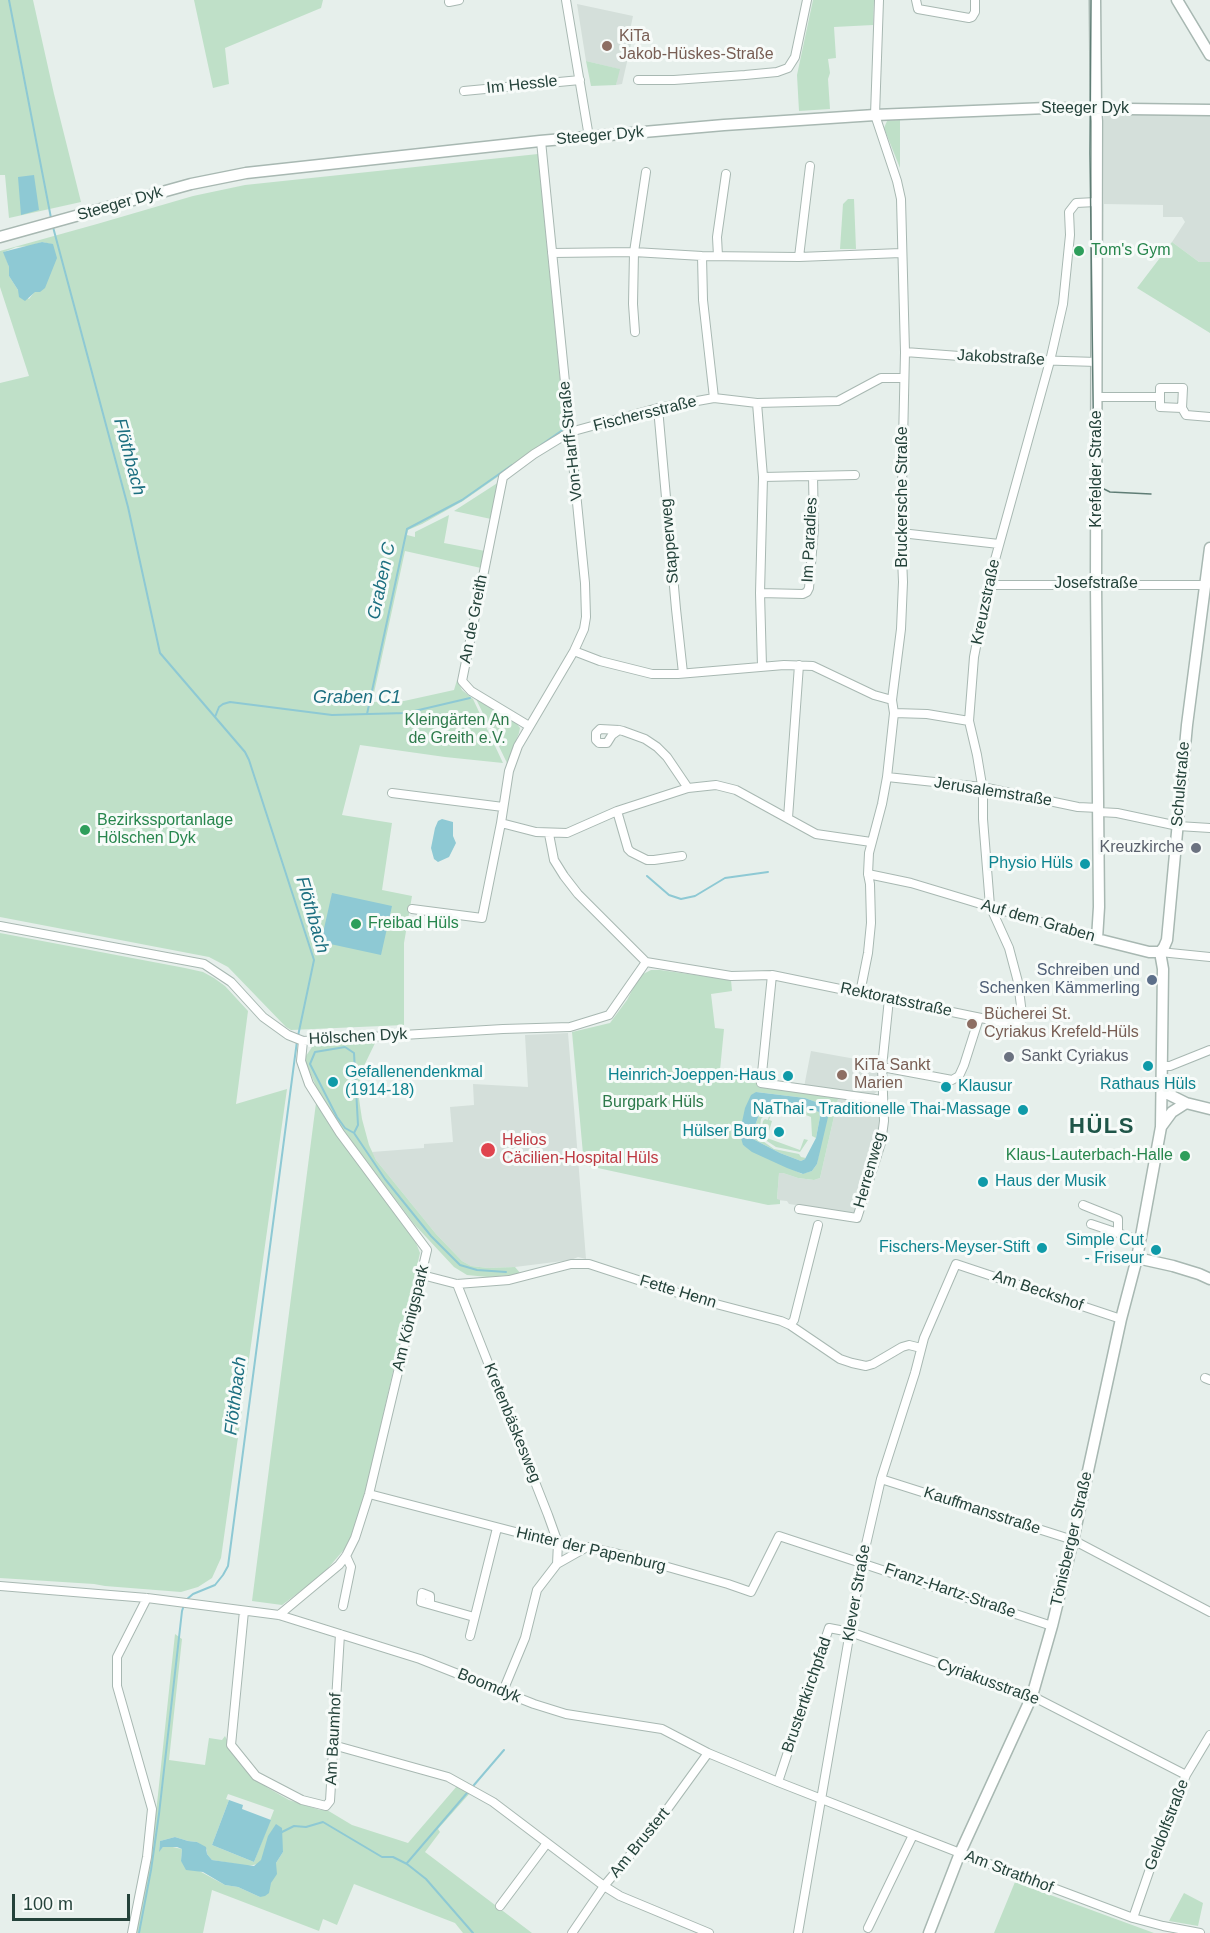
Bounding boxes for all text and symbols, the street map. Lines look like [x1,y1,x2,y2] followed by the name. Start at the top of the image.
[619,27,774,65] place label: KiTa Jakob-Hüskes-Straße
[600,39,614,53] marker: KiTa Jakob-Hüskes-Straße
[486,72,558,98] street label: Im Hessle
[1041,99,1129,119] street label: Steeger Dyk
[555,123,645,149] street label: Steeger Dyk
[75,183,165,225] street label: Steeger Dyk
[1091,241,1170,261] place label: Tom's Gym
[1072,244,1086,258] marker: Tom's Gym
[957,346,1045,370] street label: Jakobstraße
[555,380,587,502] street label: Von-Harff-Straße
[591,392,699,436] street label: Fischersstraße
[1087,410,1107,528] street label: Krefelder Straße
[108,416,150,498] water label: Flöthbach
[893,426,913,568] street label: Bruckersche Straße
[798,497,822,583] street label: Im Paradies
[657,498,683,584] street label: Stapperweg
[363,541,401,621] water label: Graben C
[968,557,1004,647] street label: Kreuzstraße
[456,573,492,665] street label: An de Greith
[1054,574,1138,594] street label: Josefstraße
[313,687,401,709] water label: Graben C1
[405,711,509,749] park label: Kleingärten An de Greith e.V.
[1168,741,1194,827] street label: Schulstraße
[933,773,1053,811] street label: Jerusalemstraße
[97,811,233,849] place label: Bezirkssportanlage Hölschen Dyk
[78,823,92,837] marker: Bezirkssportanlage Hölschen Dyk
[1100,838,1184,858] place label: Kreuzkirche
[1189,841,1203,855] marker: Kreuzkirche
[989,854,1073,874] place label: Physio Hüls
[1078,857,1092,871] marker: Physio Hüls
[291,874,333,956] water label: Flöthbach
[979,896,1097,946] street label: Auf dem Graben
[368,914,459,934] place label: Freibad Hüls
[349,917,363,931] marker: Freibad Hüls
[979,961,1140,999] place label: Schreiben und Schenken Kämmerling
[1145,973,1159,987] marker: Schreiben und Schenken Kämmerling
[838,979,954,1021] street label: Rektoratsstraße
[984,1005,1139,1043] place label: Bücherei St. Cyriakus Krefeld-Hüls
[965,1017,979,1031] marker: Bücherei St. Cyriakus Krefeld-Hüls
[308,1025,408,1049] street label: Hölschen Dyk
[1021,1047,1129,1067] place label: Sankt Cyriakus
[1002,1050,1016,1064] marker: Sankt Cyriakus
[854,1056,930,1094] place label: KiTa Sankt Marien
[1141,1059,1155,1073] marker: Rathaus Hüls
[345,1063,483,1101] place label: Gefallenendenkmal (1914-18)
[608,1066,776,1086] place label: Heinrich-Joeppen-Haus
[835,1068,849,1082] marker: KiTa Sankt Marien
[781,1069,795,1083] marker: Heinrich-Joeppen-Haus
[326,1075,340,1089] marker: Gefallenendenkmal (1914-18)
[1100,1075,1196,1095] place label: Rathaus Hüls
[958,1077,1012,1097] place label: Klausur
[939,1080,953,1094] marker: Klausur
[602,1093,704,1113] park label: Burgpark Hüls
[753,1100,1011,1120] place label: NaThai - Traditionelle Thai-Massage
[1016,1103,1030,1117] marker: NaThai - Traditionelle Thai-Massage
[1069,1114,1135,1140] district label: HÜLS
[683,1122,767,1142] place label: Hülser Burg
[772,1125,786,1139] marker: Hülser Burg
[850,1130,890,1210] street label: Herrenweg
[502,1131,658,1169] place label: Helios Cäcilien-Hospital Hüls
[479,1141,497,1159] marker: Helios Cäcilien-Hospital Hüls
[1006,1146,1173,1166] place label: Klaus-Lauterbach-Halle
[1178,1149,1192,1163] marker: Klaus-Lauterbach-Halle
[995,1172,1106,1192] place label: Haus der Musik
[976,1175,990,1189] marker: Haus der Musik
[1066,1231,1144,1269] place label: Simple Cut - Friseur
[879,1238,1030,1258] place label: Fischers-Meyser-Stift
[1035,1241,1049,1255] marker: Fischers-Meyser-Stift
[1149,1243,1163,1257] marker: Simple Cut - Friseur
[389,1263,433,1373] street label: Am Königspark
[990,1267,1086,1315] street label: Am Beckshof
[637,1271,719,1313] street label: Fette Henn
[220,1355,252,1437] water label: Flöthbach
[479,1360,545,1486] street label: Kretenbäskesweg
[1047,1470,1097,1608] street label: Tönisberger Straße
[921,1483,1043,1539] street label: Kauffmansstraße
[514,1523,668,1577] street label: Hinter der Papenburg
[839,1543,875,1643] street label: Klever Straße
[882,1559,1018,1623] street label: Franz-Hartz-Straße
[778,1635,836,1755] street label: Brustertkirchpfad
[934,1655,1042,1709] street label: Cyriakusstraße
[454,1665,524,1707] street label: Boomdyk
[322,1692,346,1786] street label: Am Baumhof
[1141,1777,1193,1873] street label: Geldolfstraße
[606,1804,674,1882] street label: Am Brustert
[962,1846,1056,1898] street label: Am Strathhof
[15,1882,134,1920] scale bar
[23,1894,73,1914] text: 100 m

